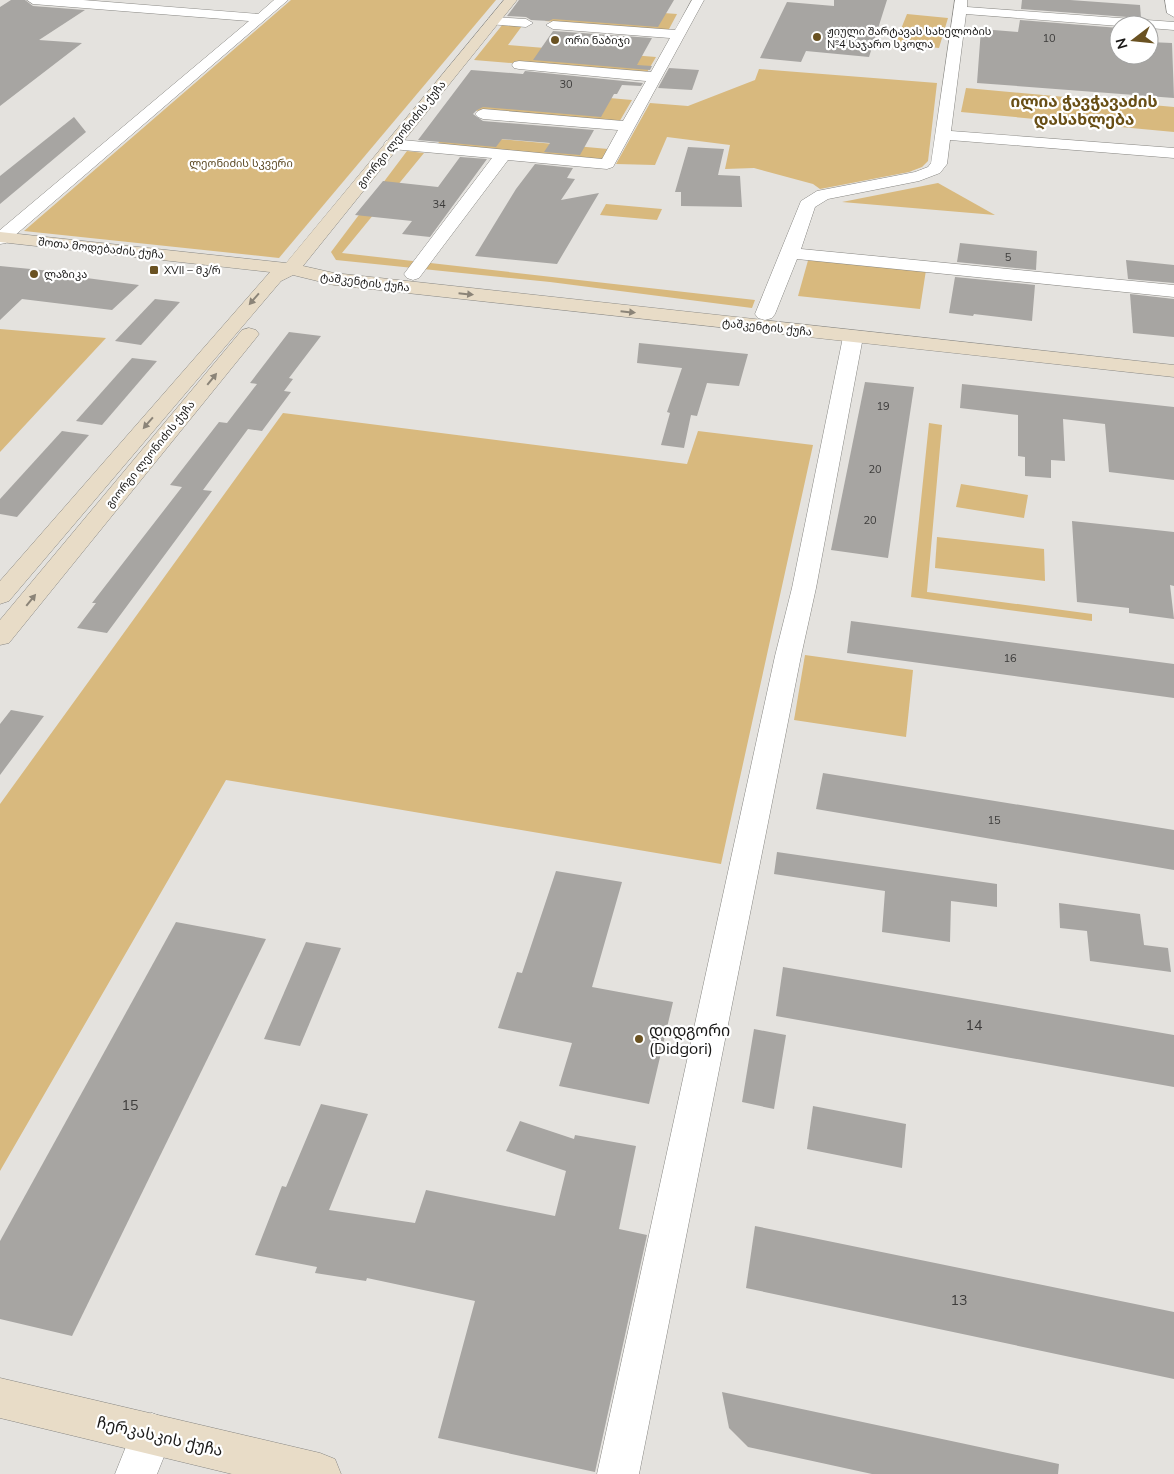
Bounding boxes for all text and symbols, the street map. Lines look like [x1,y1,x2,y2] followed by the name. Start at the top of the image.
[1109,15,1159,65] north arrow
[827,24,992,51] place label: ჟიული შარტავას სახელობის №4 საჯარო სკოლა
[811,31,823,43] marker: ჟიული შარტავას სახელობის №4 საჯარო სკოლა
[1042,31,1056,45] house number: 10
[565,33,630,47] place label: ორი ნაბიჯი
[549,34,561,46] marker: ორი ნაბიჯი
[1111,36,1132,51] text: N
[353,77,449,191] street label: გიორგი ლეონიძის ქუჩა
[559,77,573,91] house number: 30
[1010,91,1158,130] district label: ილია ჭავჭავაძის დასახლება
[189,156,293,170] park label: ლეონიძის სკვერი
[432,197,446,211] house number: 34
[37,234,165,262] street label: შოთა მოდებაძის ქუჩა
[1005,250,1012,264] house number: 5
[164,263,221,277] place label: XVII – მკ/რ
[148,264,160,276] marker: XVII – მკ/რ
[44,267,87,281] place label: ლაზიკა
[28,268,40,280] marker: ლაზიკა
[319,270,411,294] street label: ტაშკენტის ქუჩა
[459,290,475,298] one-way arrow
[248,293,260,305] one-way arrow
[620,308,636,316] one-way arrow
[721,315,813,339] street label: ტაშკენტის ქუჩა
[206,373,217,386] one-way arrow
[102,397,198,511] street label: გიორგი ლეონიძის ქუჩა
[876,399,890,413] house number: 19
[143,416,154,429] one-way arrow
[868,462,882,476] house number: 20
[863,513,877,527] house number: 20
[25,593,36,606] one-way arrow
[1003,651,1017,665] house number: 16
[987,813,1001,827] house number: 15
[966,1016,983,1034] house number: 14
[649,1020,730,1058] place label: დიდგორი (Didgori)
[633,1033,645,1045] marker: დიდგორი (Didgori)
[122,1096,138,1114] house number: 15
[951,1291,967,1309] house number: 13
[95,1412,225,1460] street label: ჩერკასკის ქუჩა

